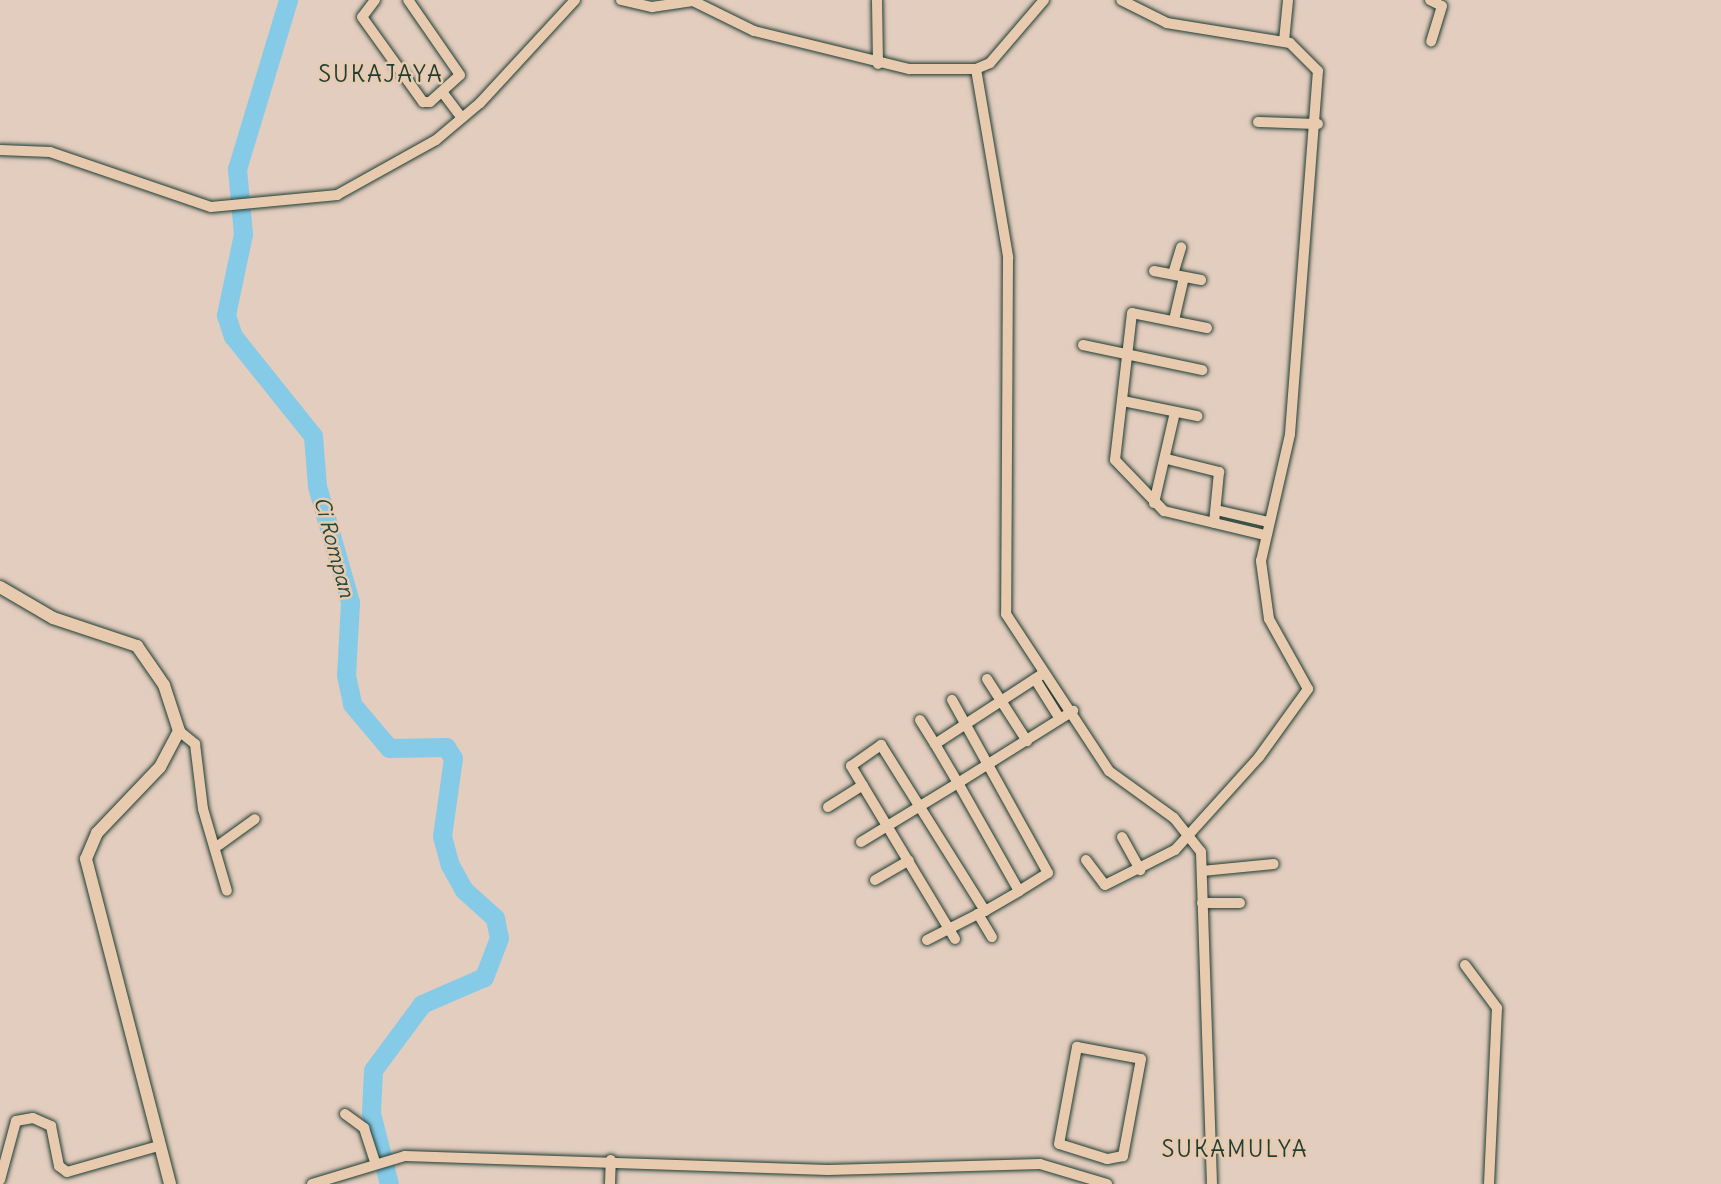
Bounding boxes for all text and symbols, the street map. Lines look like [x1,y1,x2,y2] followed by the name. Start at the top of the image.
[319,60,443,88] district label: SUKAJAYA
[308,494,360,600] water label: Ci Rompan
[1163,1135,1307,1163] district label: SUKAMULYA

